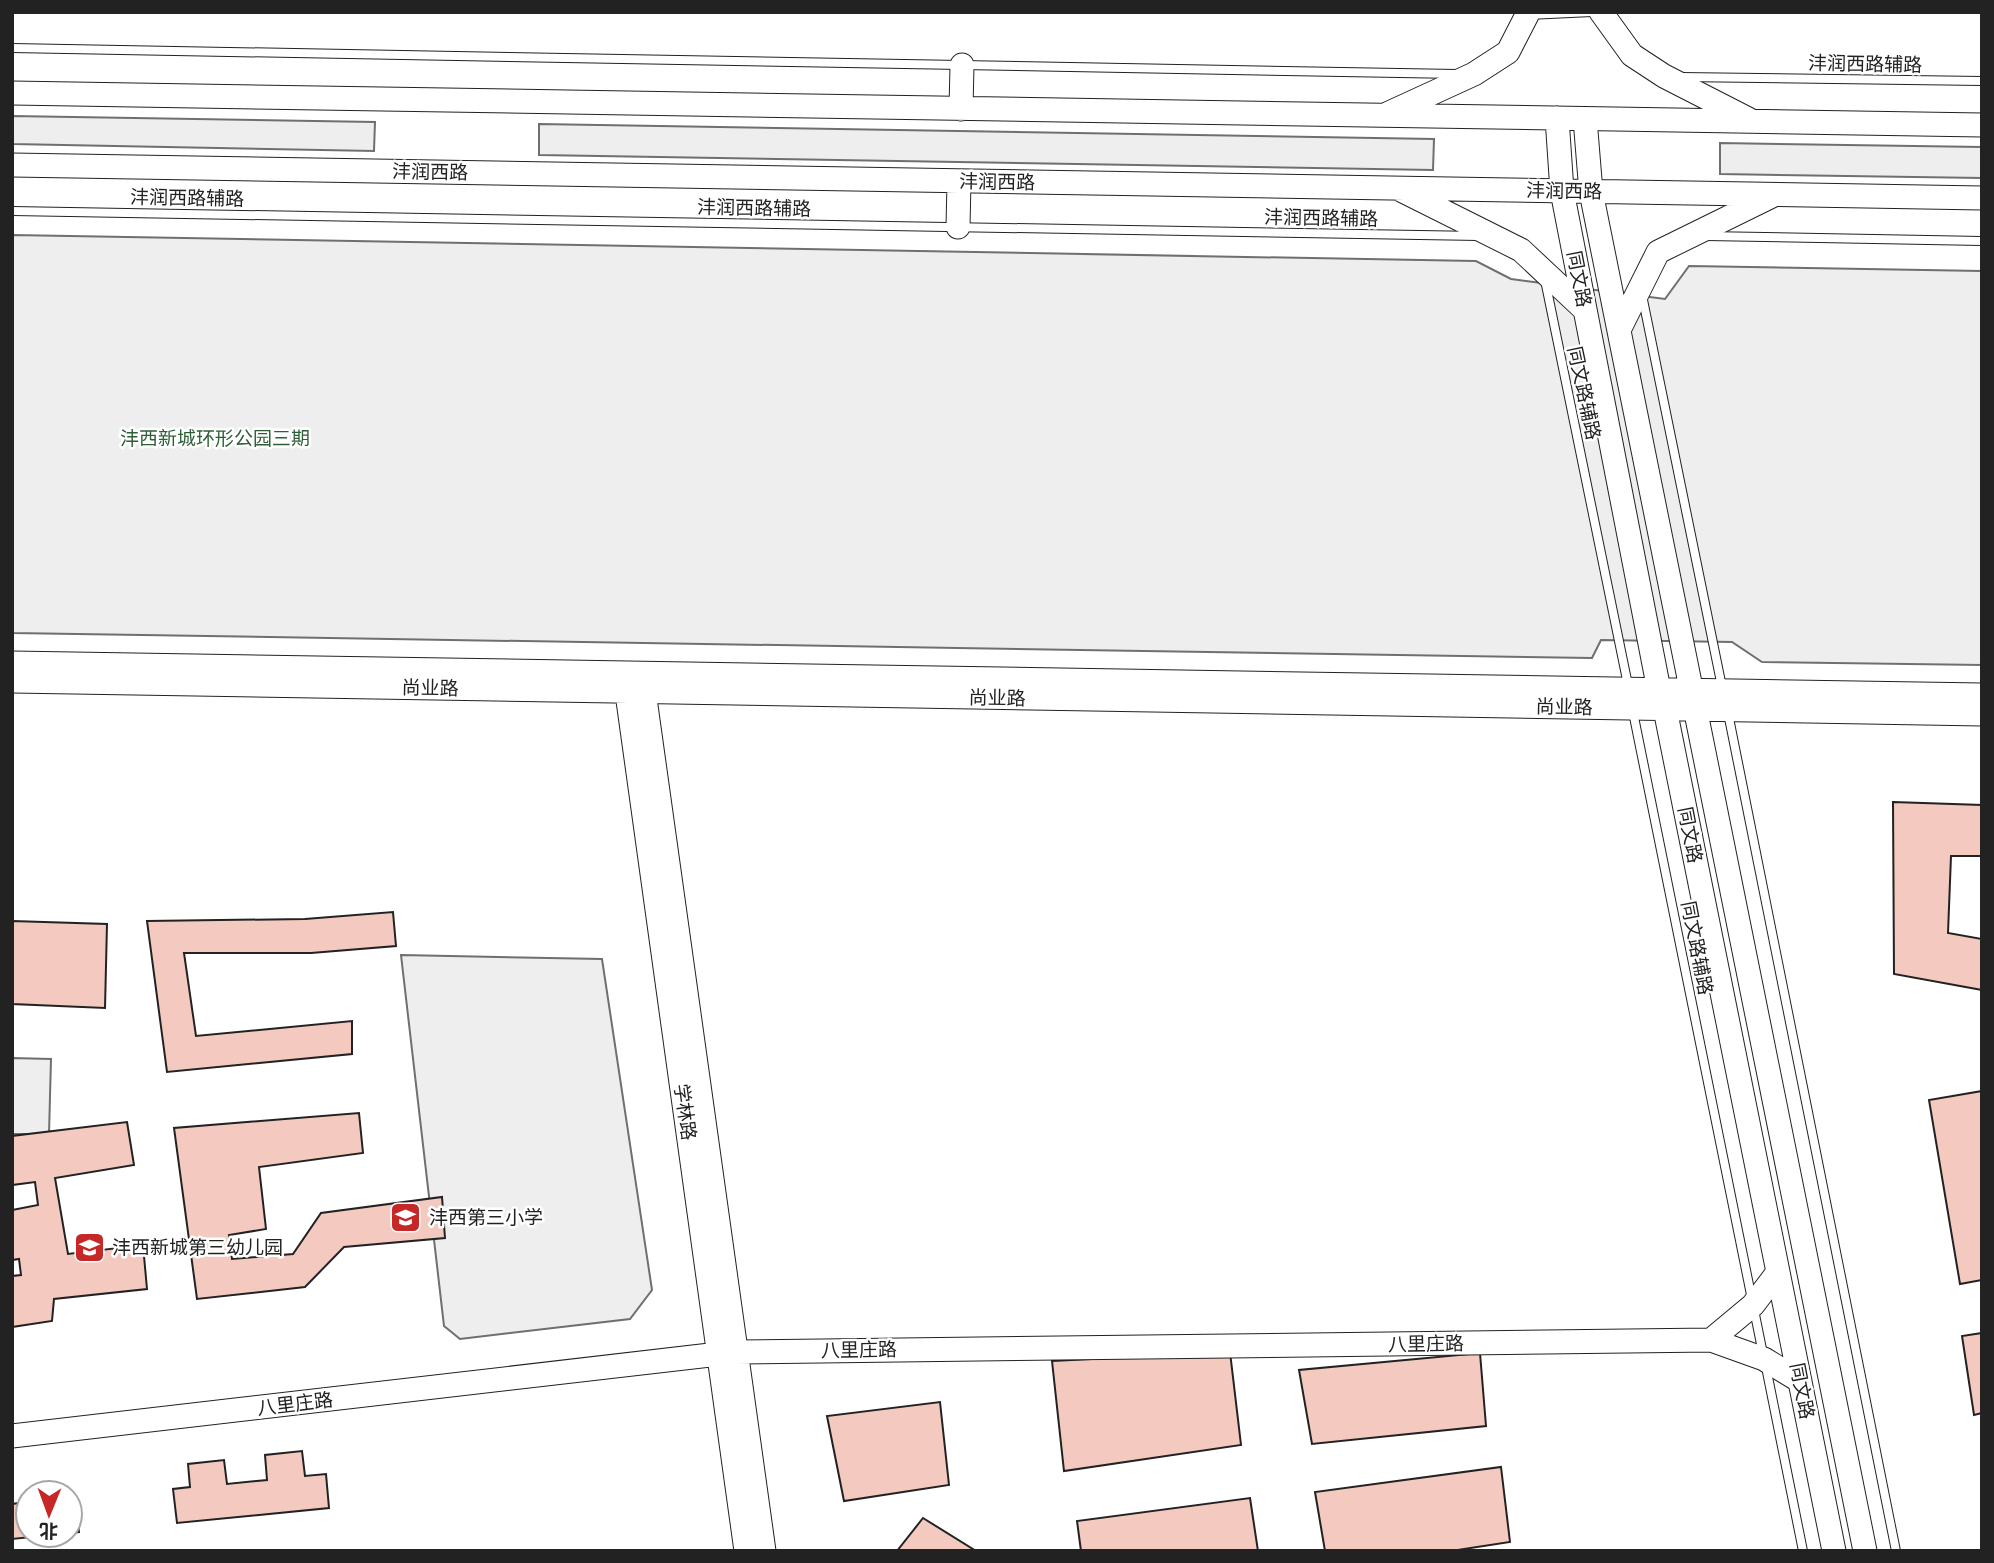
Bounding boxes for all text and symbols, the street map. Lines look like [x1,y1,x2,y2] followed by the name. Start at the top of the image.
[1808,51,1922,77] street label: 沣润西路辅路
[392,159,468,185] street label: 沣润西路
[959,169,1035,195] street label: 沣润西路
[1526,178,1602,204] street label: 沣润西路
[130,185,244,211] street label: 沣润西路辅路
[697,195,811,221] street label: 沣润西路辅路
[1264,205,1378,231] street label: 沣润西路辅路
[1561,249,1597,309] street label: 同文路
[1562,344,1606,442] street label: 同文路辅路
[120,426,310,451] park label: 沣西新城环形公园三期
[401,675,459,701] street label: 尚业路
[968,685,1026,711] street label: 尚业路
[1535,694,1593,720] street label: 尚业路
[1672,805,1708,865] street label: 同文路
[1676,899,1718,997] street label: 同文路辅路
[669,1082,701,1142] street label: 学林路
[389,1200,423,1234] school or university icon: 沣西第三小学
[429,1205,543,1230] place label: 沣西第三小学
[72,1230,106,1264] school or university icon: 沣西新城第三幼儿园
[112,1235,283,1260] place label: 沣西新城第三幼儿园
[1388,1331,1464,1357] street label: 八里庄路
[821,1337,897,1363] street label: 八里庄路
[1784,1361,1820,1421] street label: 同文路
[256,1387,334,1421] street label: 八里庄路
[14,1479,84,1549] north arrow
[39,1518,58,1543] text: 北

